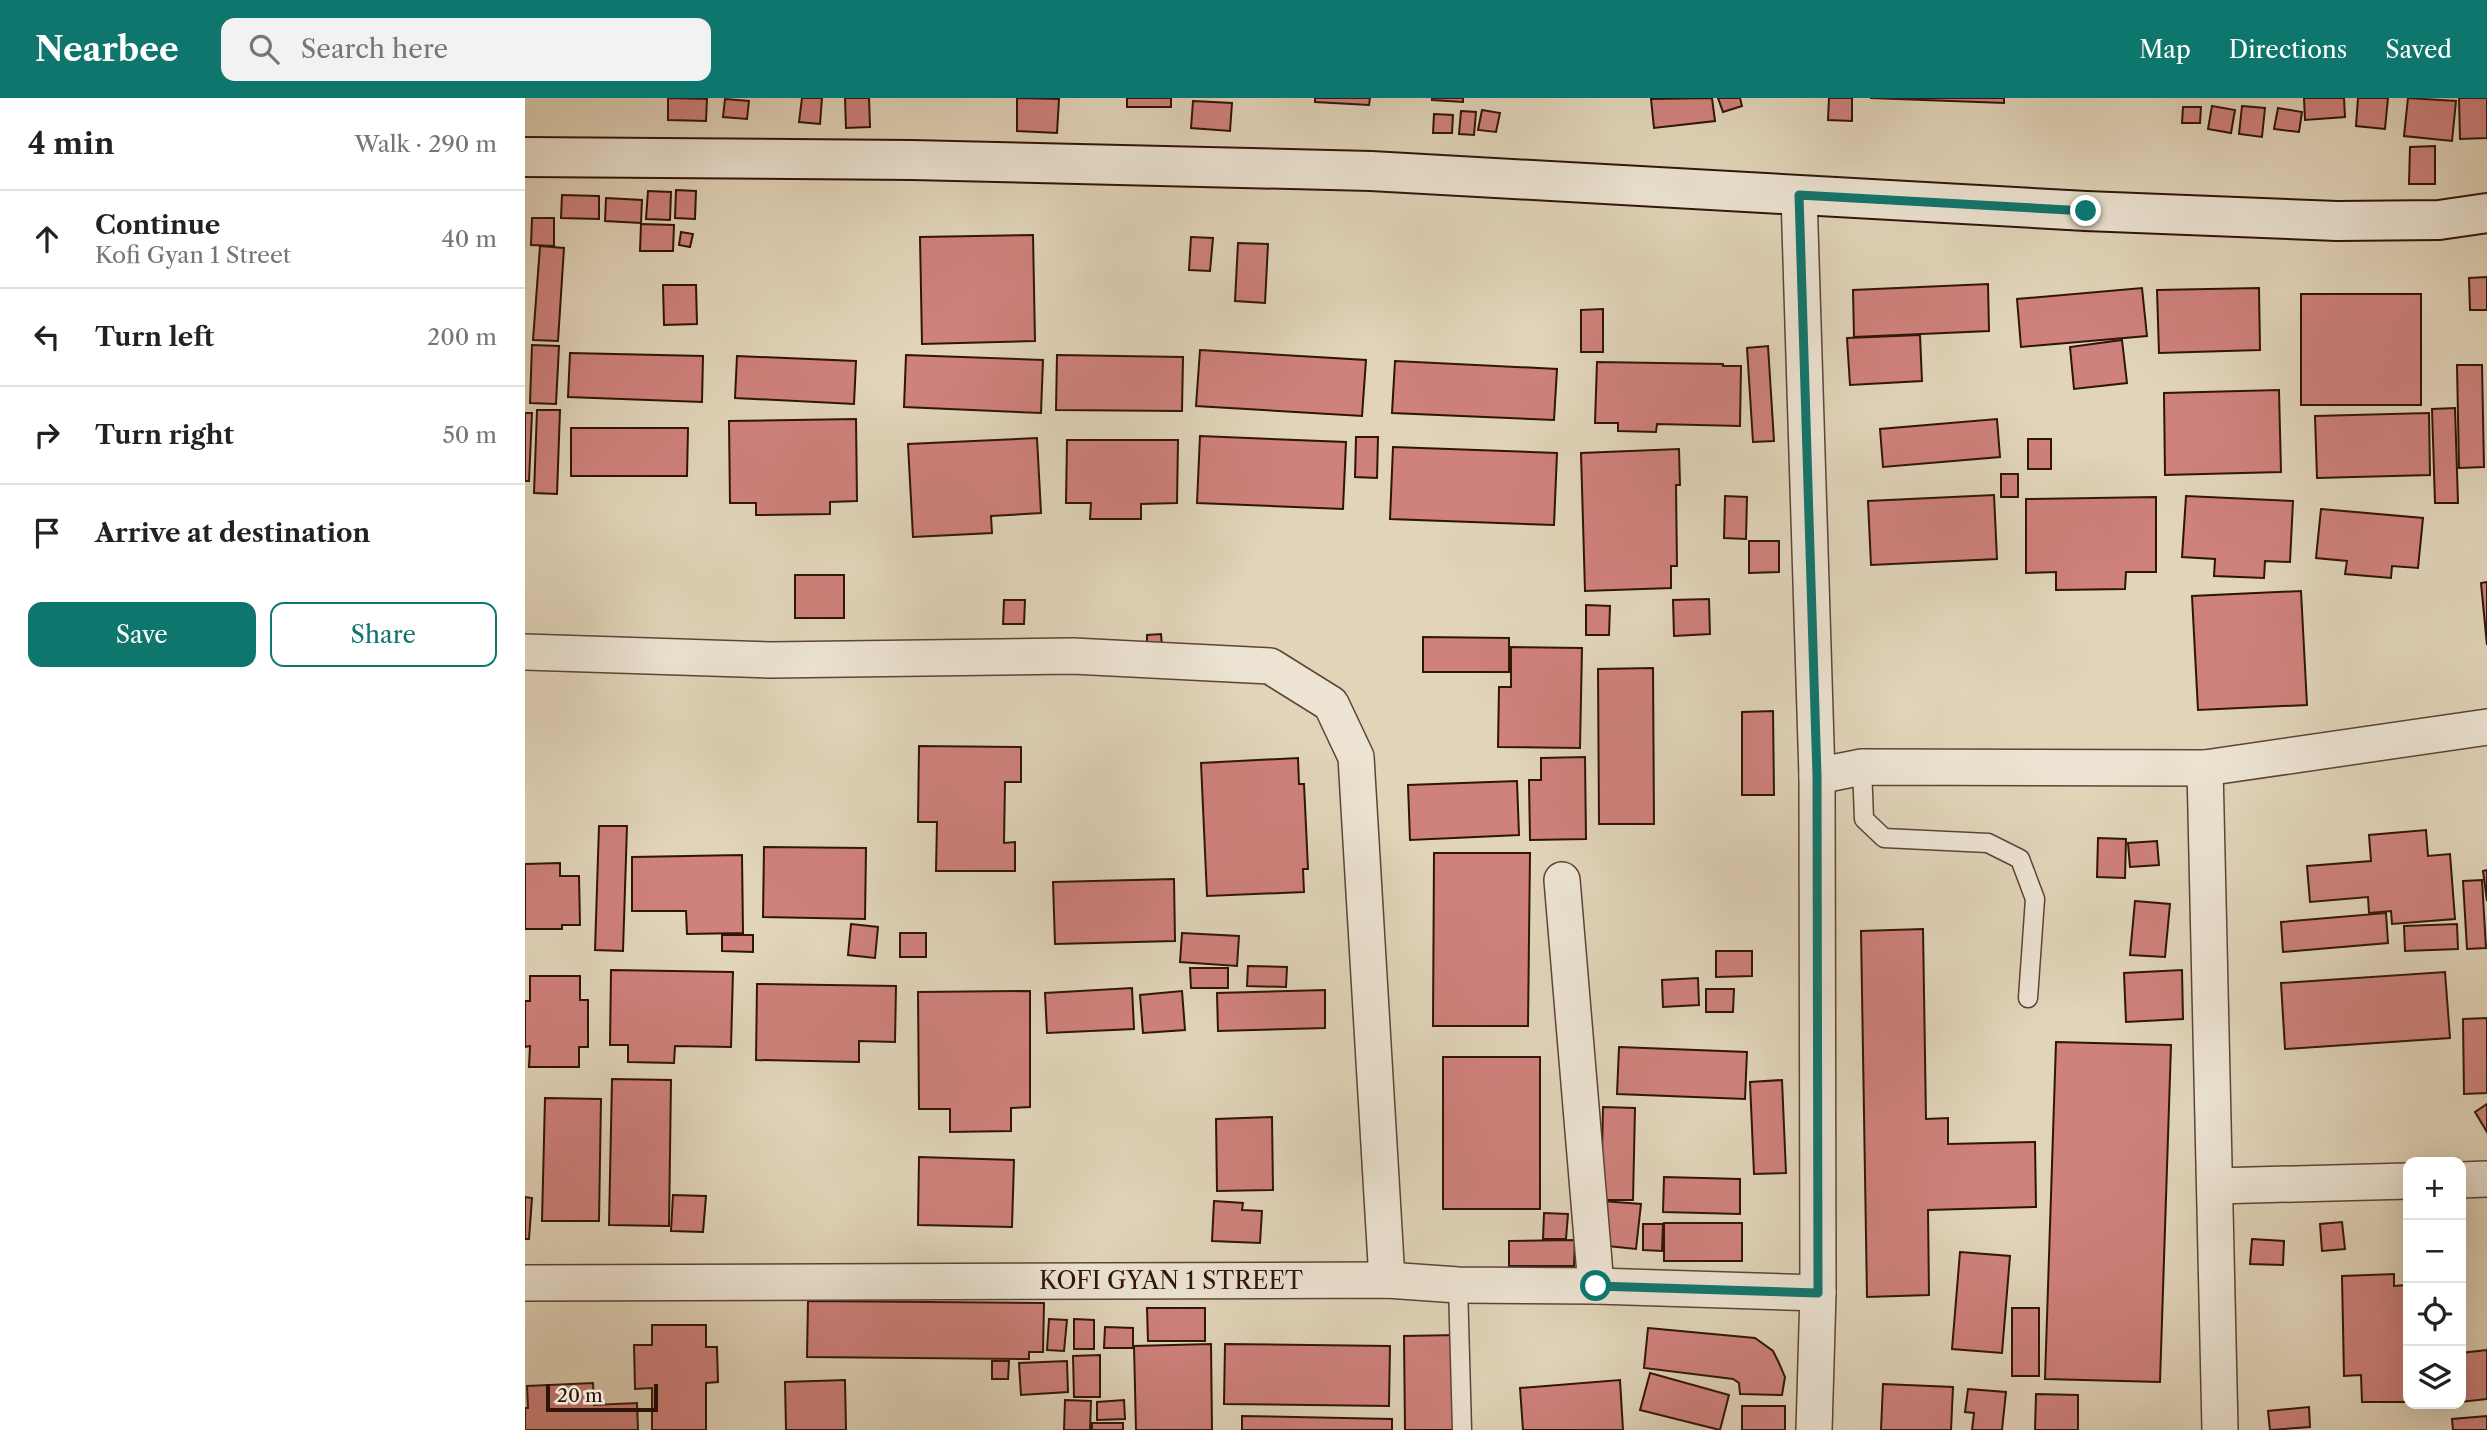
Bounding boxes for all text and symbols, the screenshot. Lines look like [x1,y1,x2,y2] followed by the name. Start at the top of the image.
[221,18,711,81] search box
[35,29,179,70] text: Nearbee
[245,30,283,68] icon: search
[301,33,448,65] text: Search here
[2139,35,2191,64] text: Map
[2229,35,2347,64] text: Directions
[2385,35,2452,64] text: Saved
[28,125,114,162] text: 4 min
[355,130,497,158] text: Walk · 290 m
[2070,195,2101,226] route end
[95,209,220,241] text: Continue
[28,220,66,258] icon: ahead
[442,225,497,253] text: 40 m
[95,241,291,269] text: Kofi Gyan 1 Street
[28,318,66,356] icon: left
[95,321,214,353] text: Turn left
[427,323,497,351] text: 200 m
[28,416,66,454] icon: right
[95,419,234,451] text: Turn right
[442,421,497,449] text: 50 m
[28,514,66,552] icon: arrive
[95,517,370,549] text: Arrive at destination
[28,602,256,667] button: Save
[270,602,497,667] button: Share
[2403,1157,2466,1409] map controls
[2403,1157,2466,1220] button: +
[2403,1220,2466,1283] button: −
[1039,1266,1303,1295] street label: KOFI GYAN 1 STREET
[1580,1270,1611,1301] route start
[2403,1283,2466,1346] button: locate
[2403,1346,2466,1409] button: layers
[546,1381,658,1413] scale bar
[557,1384,603,1407] text: 20 m

